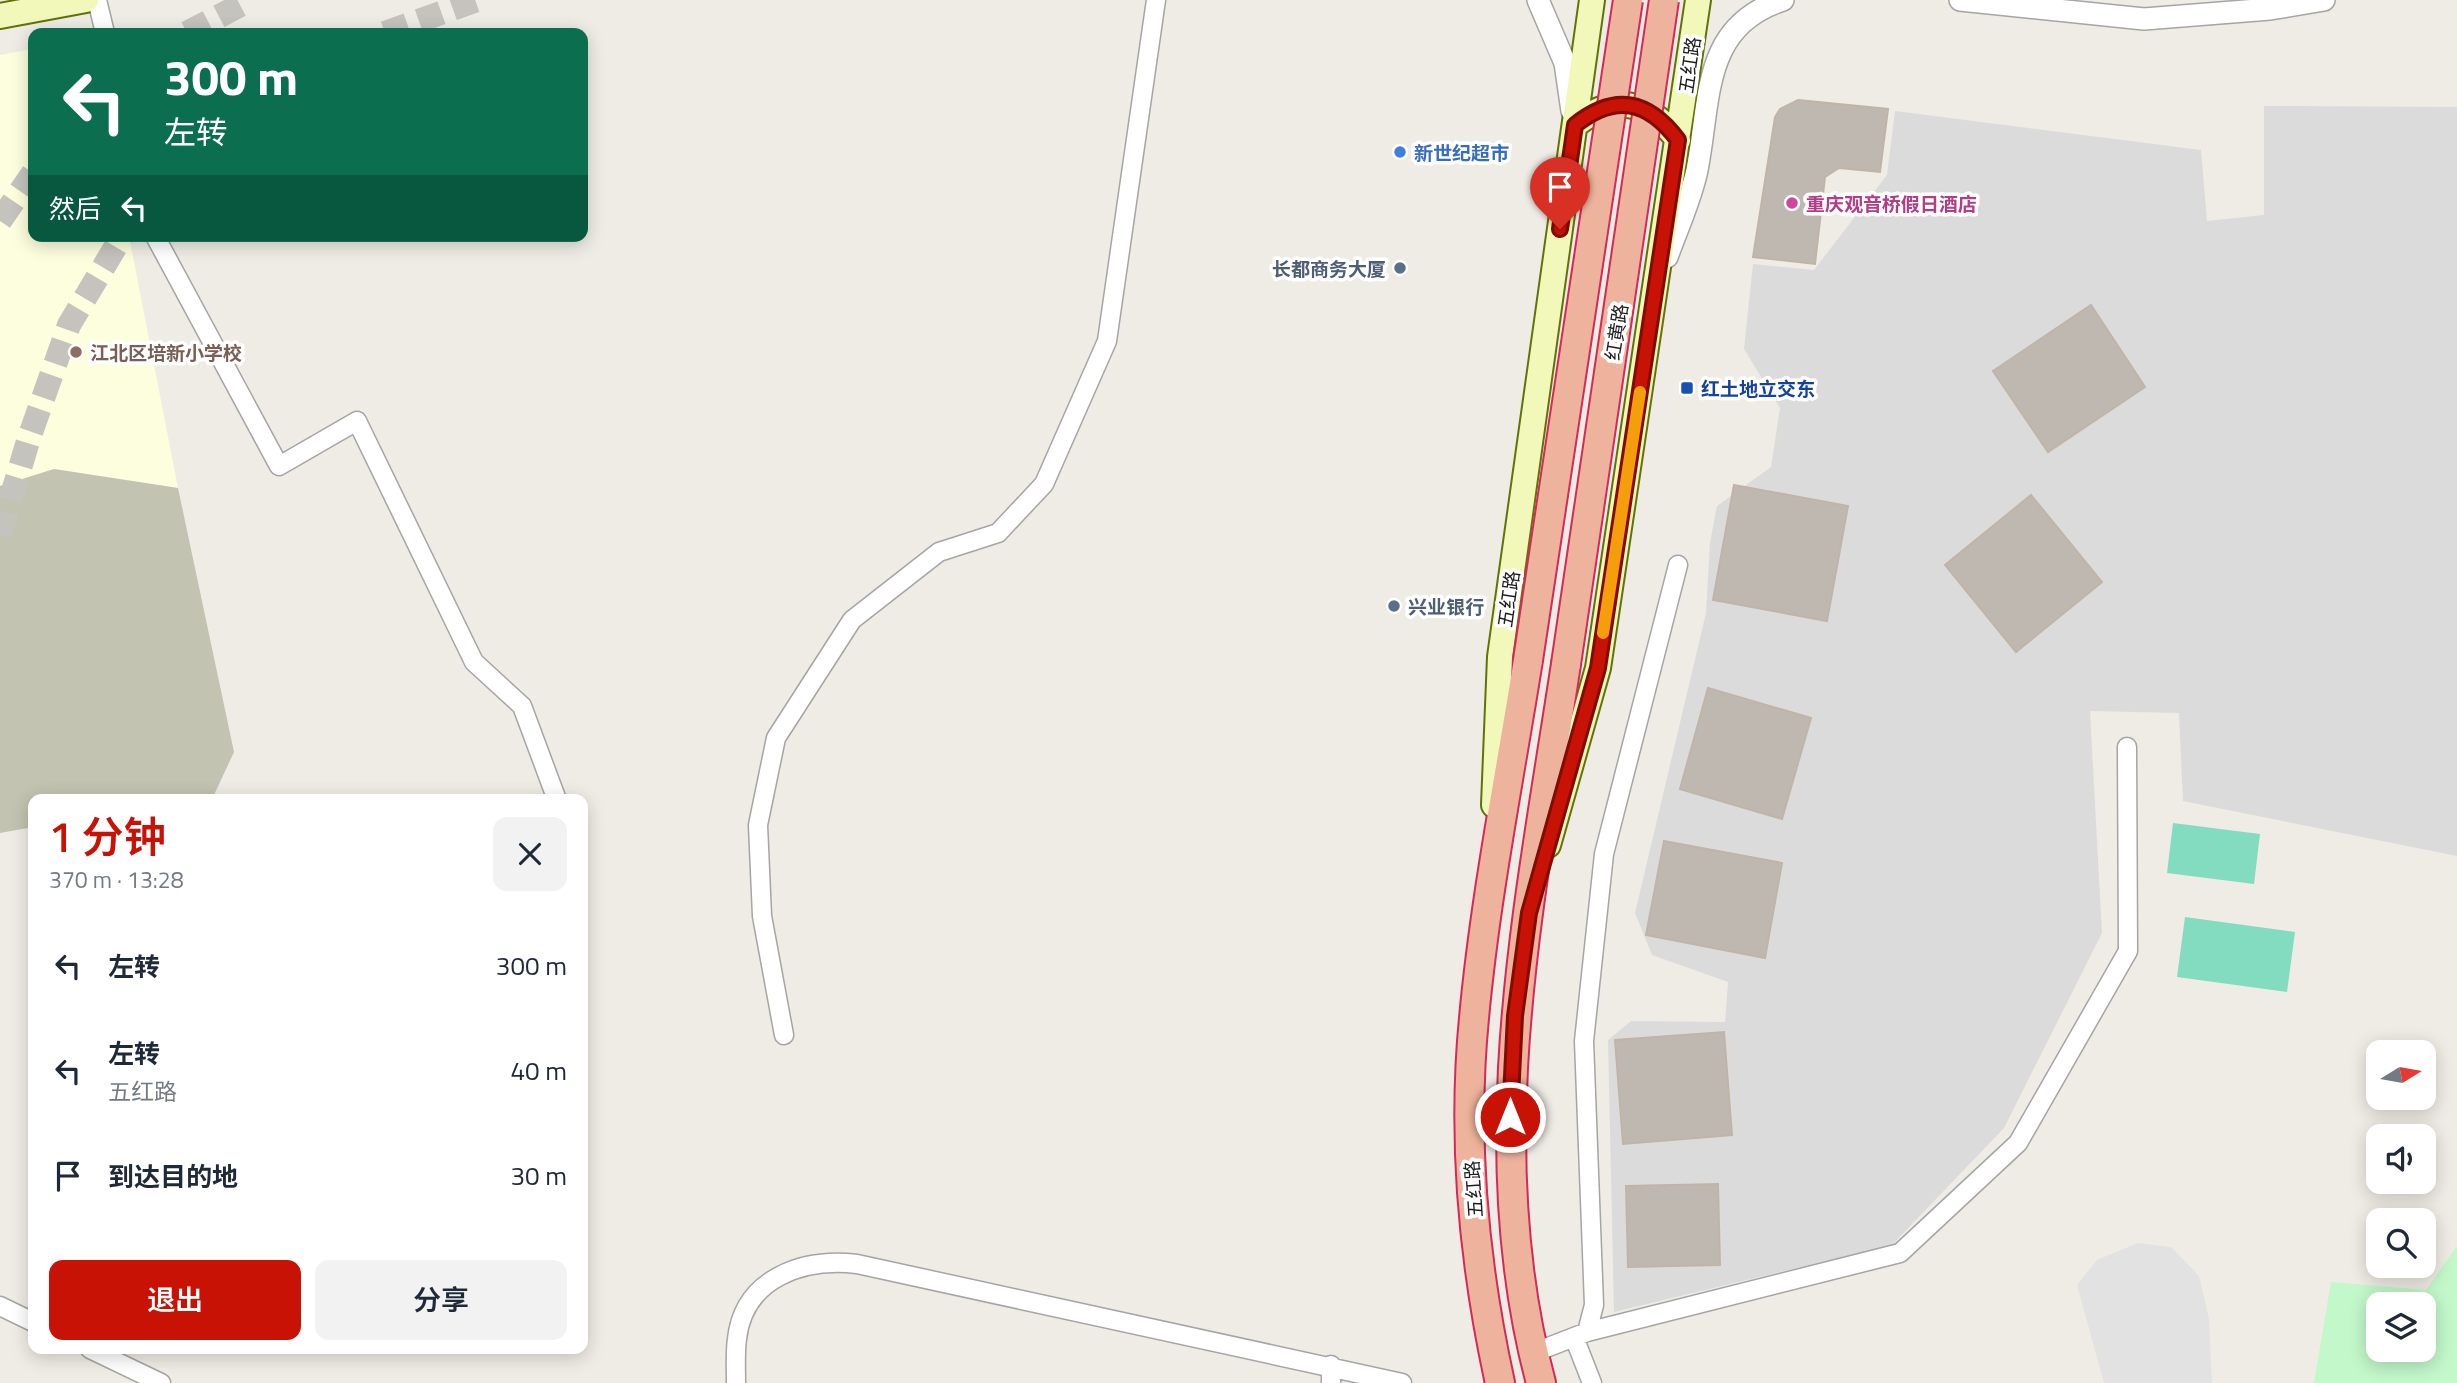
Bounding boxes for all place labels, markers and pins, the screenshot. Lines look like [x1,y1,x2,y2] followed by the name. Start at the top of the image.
[1414,138,1509,167] place label: 新世纪超市
[1392,144,1408,160] marker: 新世纪超市
[1530,157,1590,229] pin
[1806,189,1977,218] place label: 重庆观音桥假日酒店
[1784,195,1800,211] marker: 重庆观音桥假日酒店
[1272,254,1386,283] place label: 长都商务大厦
[1392,260,1408,276] marker: 长都商务大厦
[90,338,242,367] place label: 江北区培新小学校
[68,344,84,360] marker: 江北区培新小学校
[1701,374,1815,403] place label: 红土地立交东
[1679,380,1695,396] marker: 红土地立交东
[1408,592,1484,621] place label: 兴业银行
[1386,598,1402,614] marker: 兴业银行

